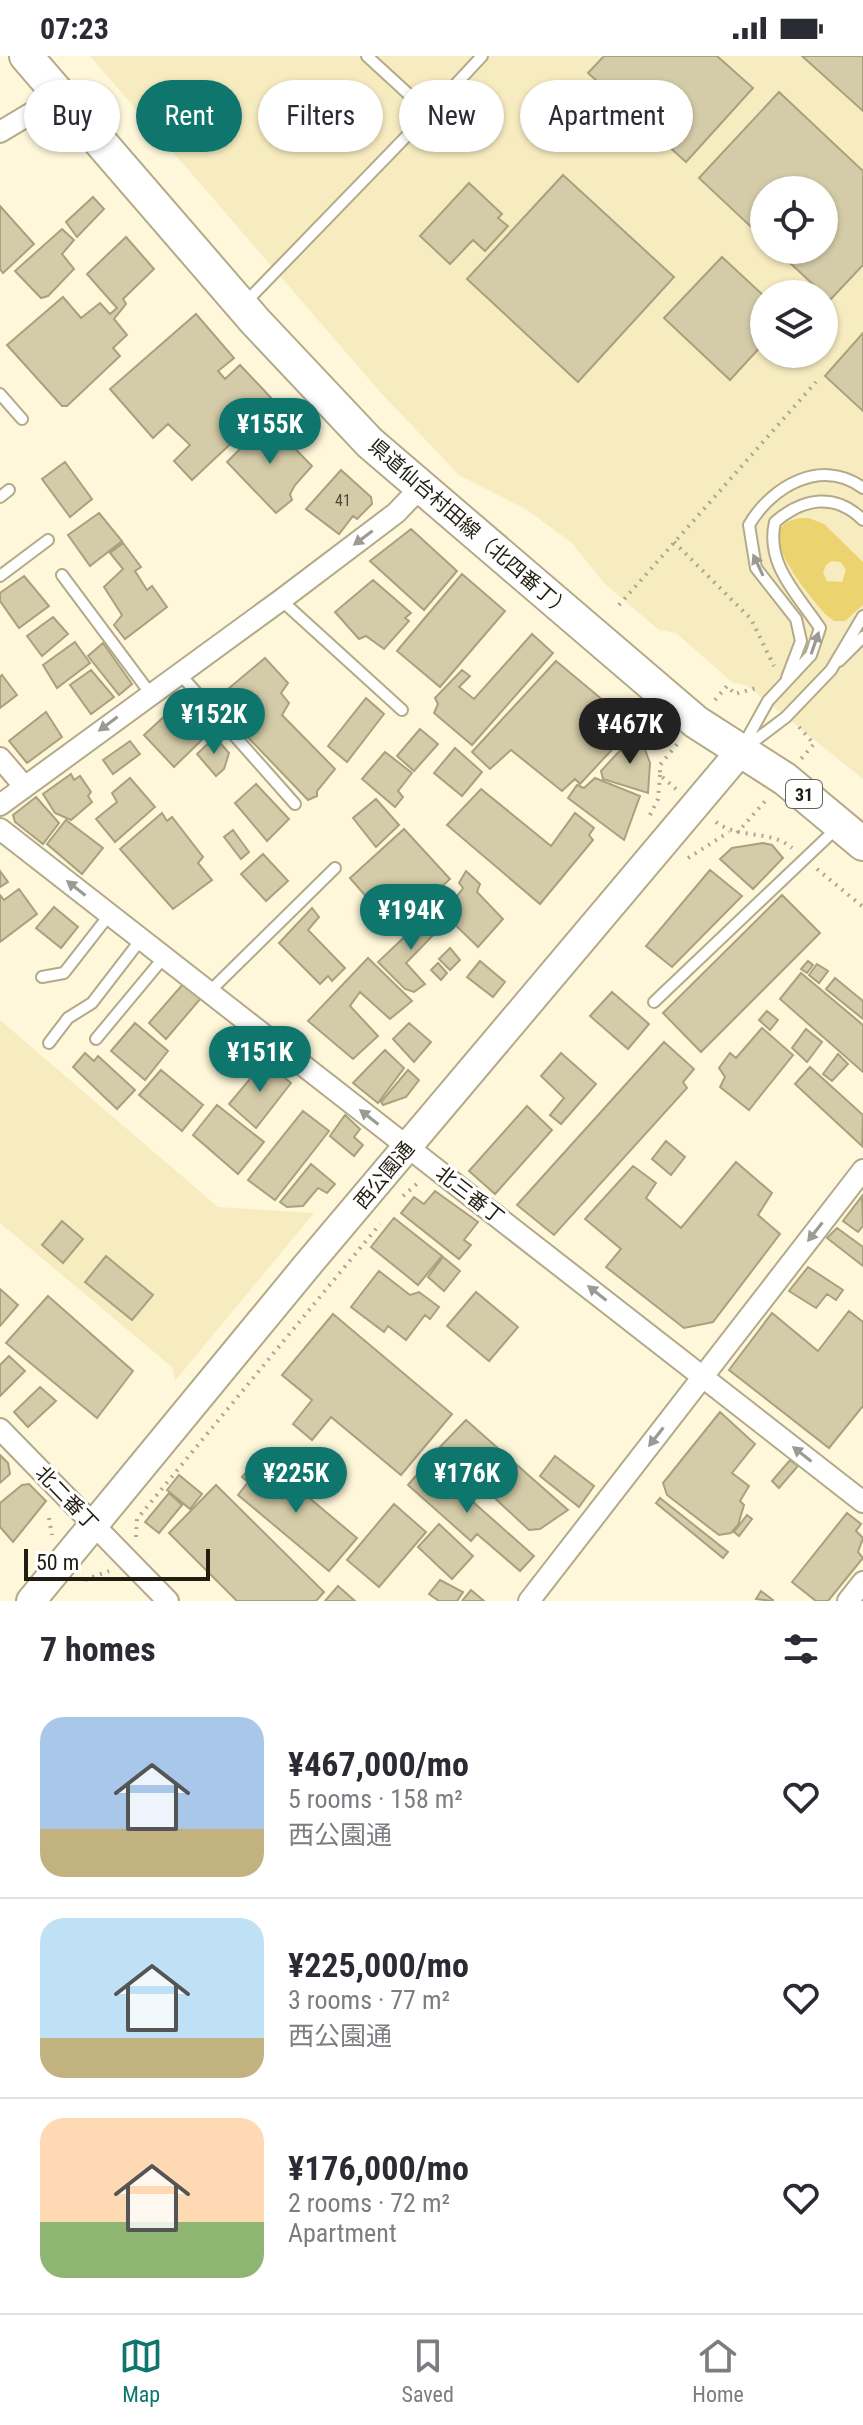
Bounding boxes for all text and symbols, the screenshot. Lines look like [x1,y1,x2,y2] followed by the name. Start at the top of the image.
[40,11,109,46] text: 07:23
[24,80,120,152] chip: Buy
[136,80,242,152] chip: Rent
[258,80,383,152] chip: Filters
[399,80,504,152] chip: New
[520,80,693,152] chip: Apartment
[750,176,838,368] map controls
[750,176,838,264] button: locate
[750,280,838,368] button: layers
[214,398,326,466] pin: ¥155K
[237,409,303,439] text: ¥155K
[364,434,576,622] street label: 県道仙台村田線（北四番丁）
[335,491,351,510] house number: 41
[353,530,373,546] one-way arrow
[752,554,765,577] one-way arrow
[809,630,821,654] one-way arrow
[158,688,270,756] pin: ¥152K
[574,698,686,766] pin: ¥467K
[181,699,247,729] text: ¥152K
[597,709,663,739] text: ¥467K
[97,716,118,732] one-way arrow
[786,780,822,808] road number: 31
[66,880,87,896] one-way arrow
[355,884,467,952] pin: ¥194K
[378,895,444,925] text: ¥194K
[204,1026,316,1094] pin: ¥151K
[227,1037,293,1067] text: ¥151K
[360,1109,380,1126] one-way arrow
[349,1137,419,1213] street label: 西公園通
[431,1161,509,1229] street label: 北三番丁
[808,1222,824,1242] one-way arrow
[587,1286,607,1302] one-way arrow
[648,1427,664,1447] one-way arrow
[792,1446,812,1462] one-way arrow
[240,1447,352,1515] pin: ¥225K
[411,1447,523,1515] pin: ¥176K
[263,1458,329,1488] text: ¥225K
[434,1458,500,1488] text: ¥176K
[31,1461,103,1535] street label: 北二番丁
[24,1545,210,1581] scale bar
[36,1550,79,1575] text: 50 m
[779,1627,823,1671] icon: filters
[40,1629,156,1669] text: 7 homes
[288,1744,469,1784] text: ¥467,000/mo
[104,1749,200,1845] icon: home
[779,1775,823,1819] icon: heart
[288,1784,463,1814] text: 5 rooms · 158 m²
[288,1820,392,1850] text: 西公園通
[288,1945,469,1985] text: ¥225,000/mo
[104,1950,200,2046] icon: home
[779,1976,823,2020] icon: heart
[288,1985,450,2015] text: 3 rooms · 77 m²
[288,2021,392,2051] text: 西公園通
[288,2148,469,2188] text: ¥176,000/mo
[104,2150,200,2246] icon: home
[779,2176,823,2220] icon: heart
[288,2188,450,2218] text: 2 rooms · 72 m²
[288,2218,397,2248] text: Apartment
[119,2334,163,2407] tab: Map
[402,2334,454,2407] tab: Saved
[692,2334,744,2407] tab: Home

